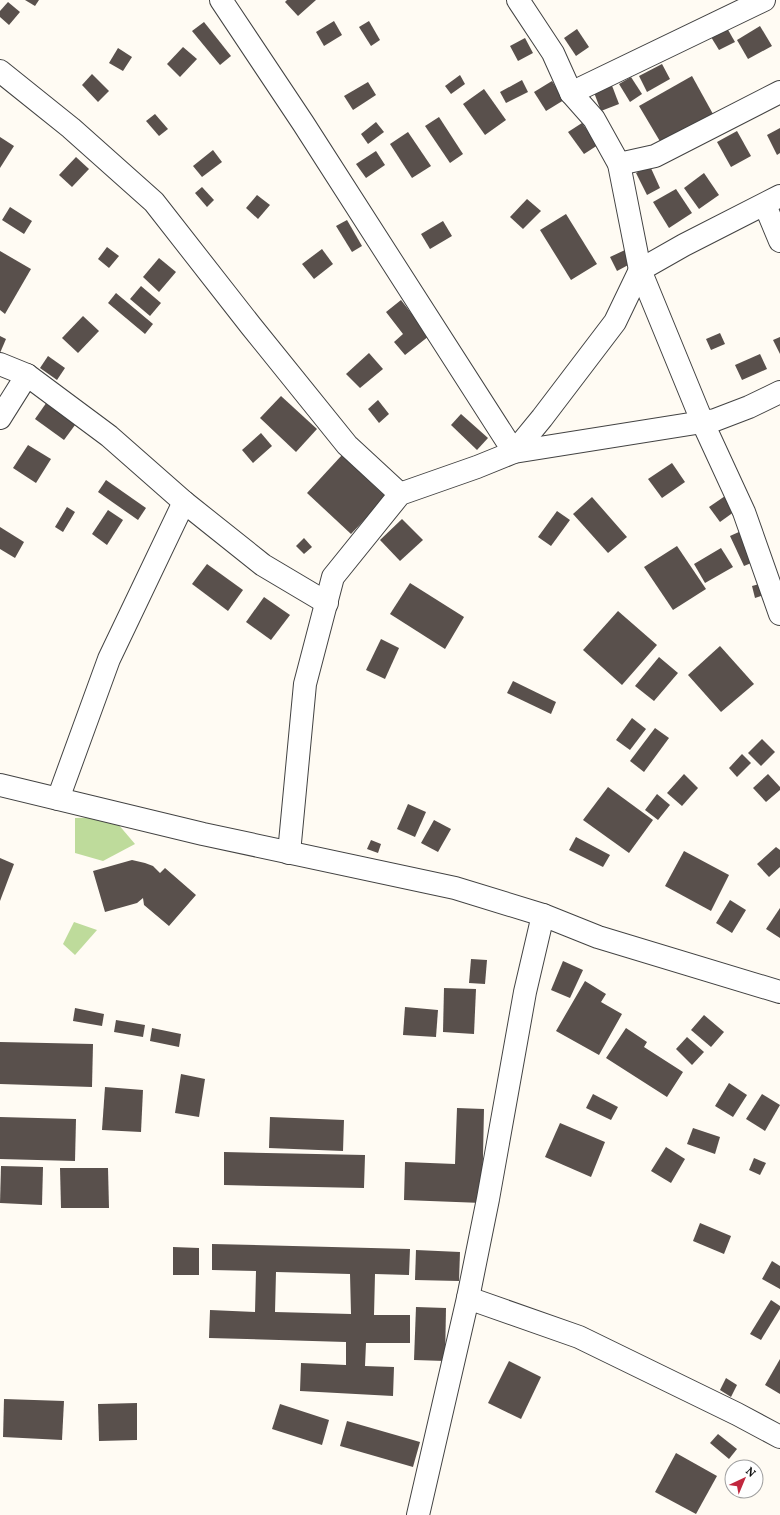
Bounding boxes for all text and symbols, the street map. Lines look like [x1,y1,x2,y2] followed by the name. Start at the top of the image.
[724,1459,764,1499] north arrow
[743,1464,759,1480] text: N

